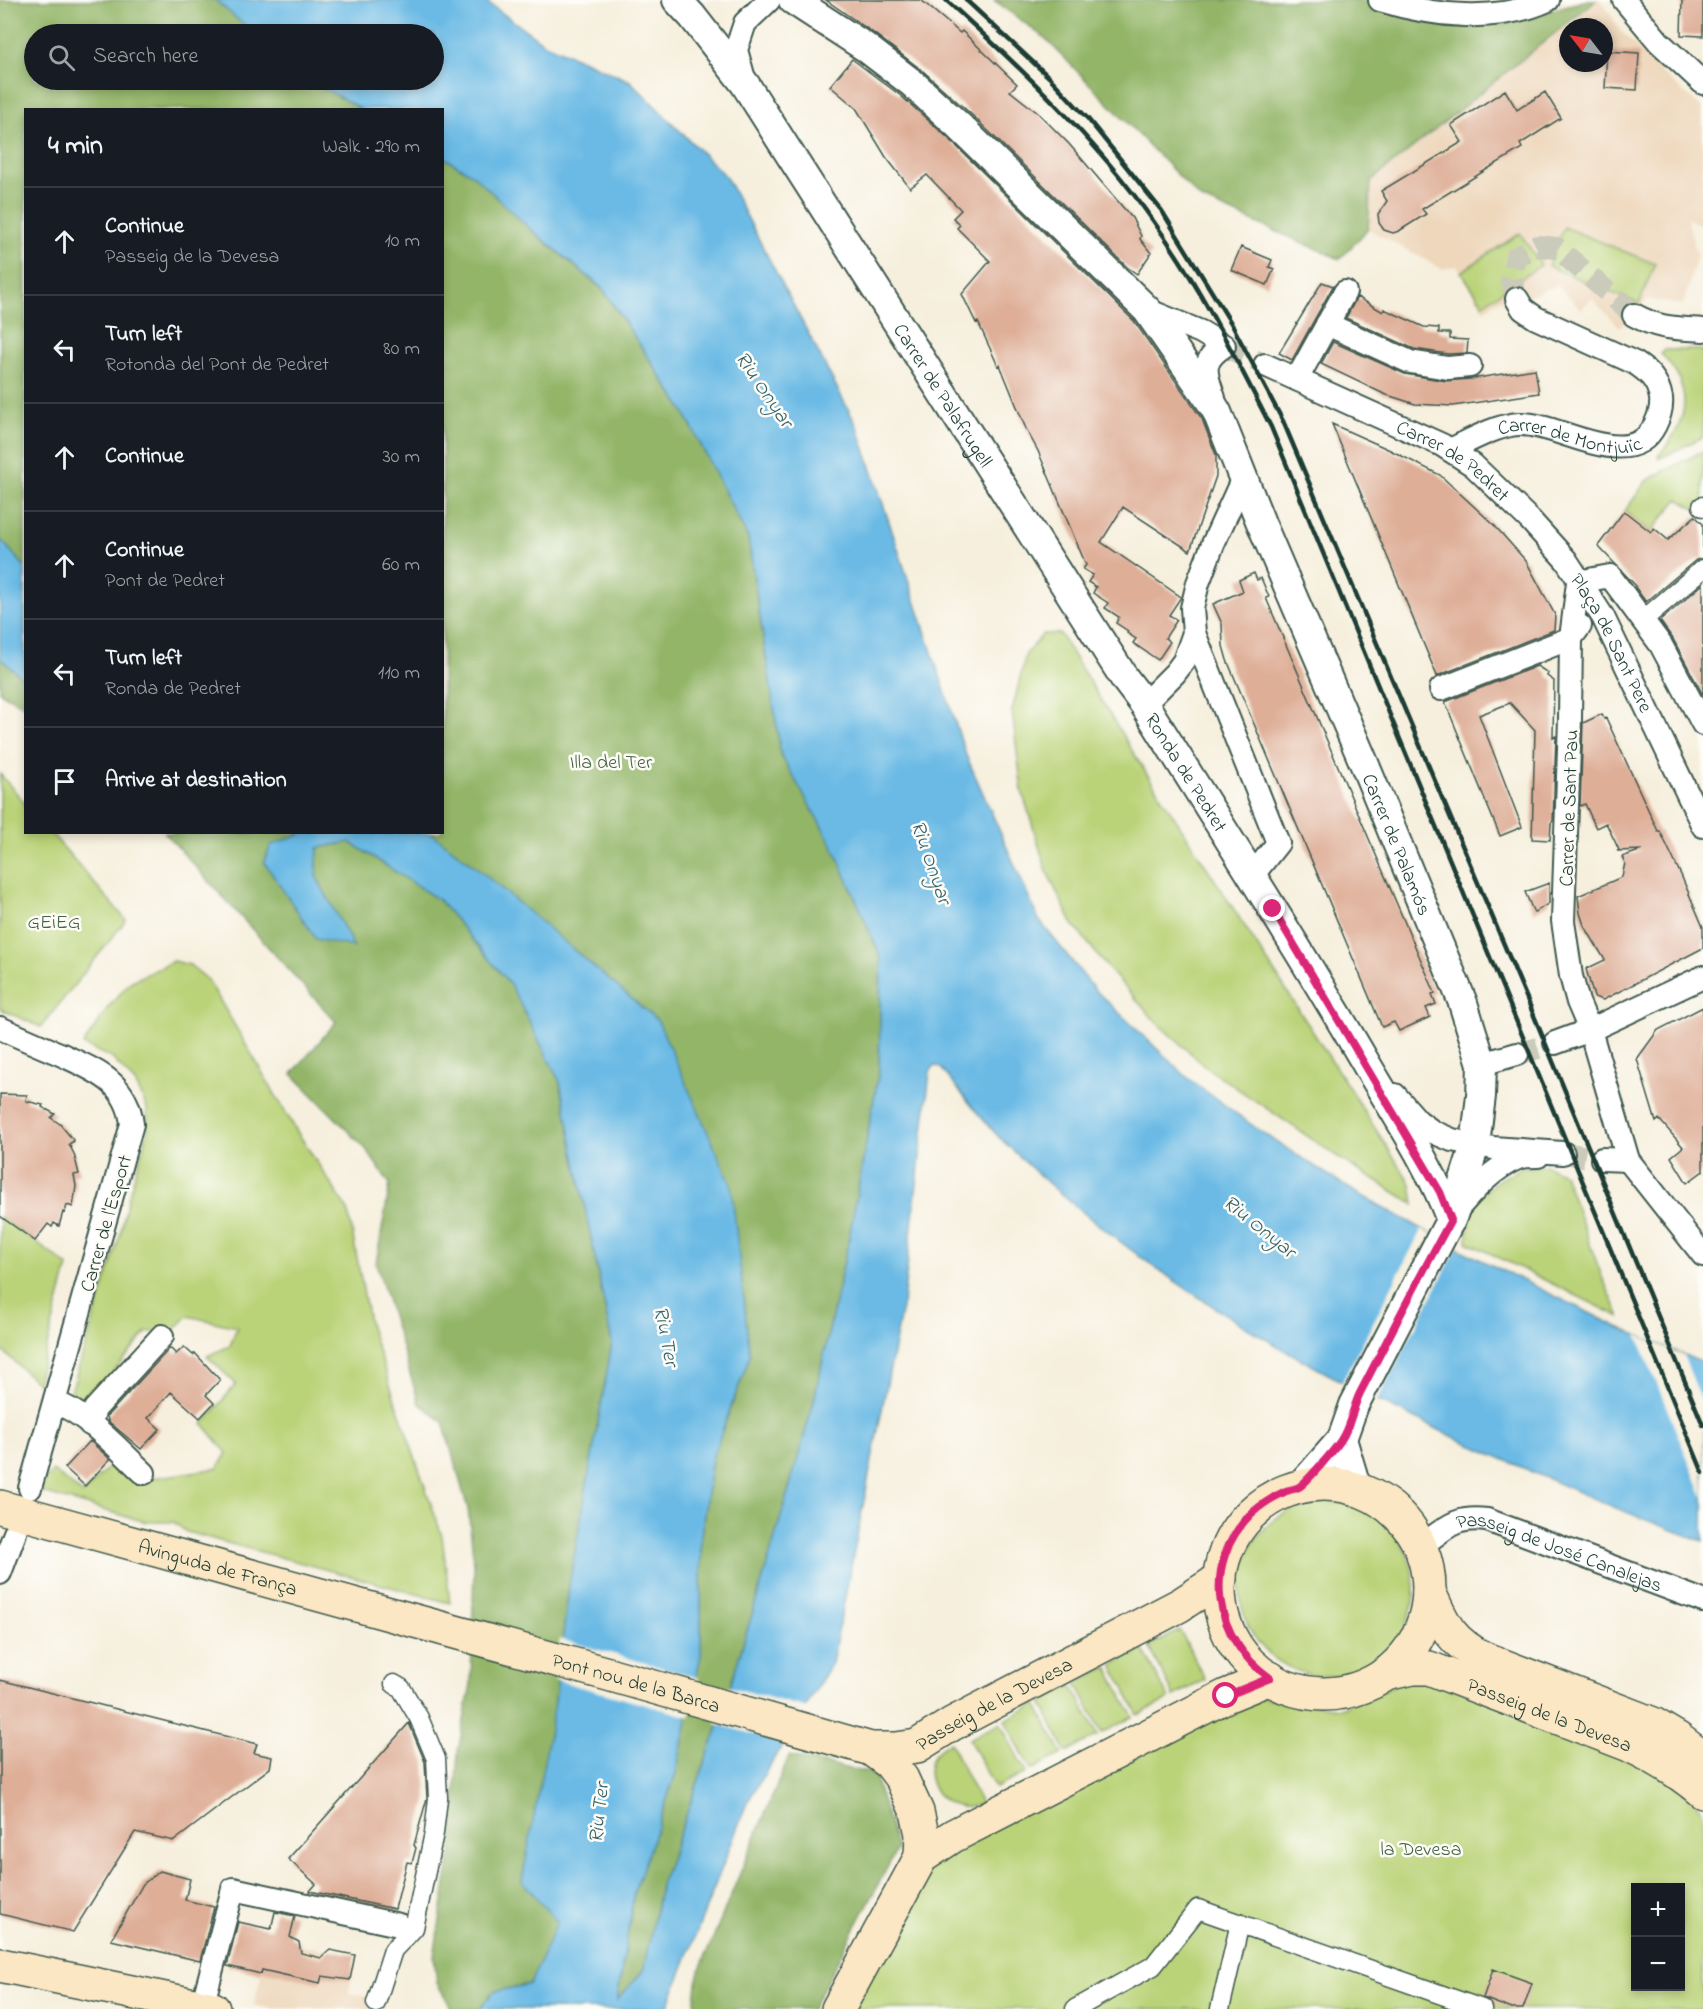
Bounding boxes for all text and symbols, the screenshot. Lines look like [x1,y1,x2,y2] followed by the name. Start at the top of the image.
[1559,18,1613,72] north arrow
[24,24,444,90] search box
[45,41,78,74] icon: search
[93,41,198,73] text: Search here
[48,128,103,166] text: 4 min
[322,133,420,162] text: Walk · 290 m
[105,211,184,243] text: Continue
[48,225,81,258] icon: ahead
[384,227,420,256] text: 10 m
[105,243,279,272] text: Passeig de la Devesa
[885,318,998,474] street label: Carrer de Palafrugell
[105,319,182,351] text: Turn left
[48,333,81,366] icon: left
[383,335,420,364] text: 80 m
[727,346,801,436] water label: Riu Onyar
[105,351,329,380] text: Rotonda del Pont de Pedret
[1495,412,1647,464] street label: Carrer de Montjuïc
[1391,414,1515,510] street label: Carrer de Pedret
[48,441,81,474] icon: ahead
[105,441,184,473] text: Continue
[383,443,420,472] text: 30 m
[105,535,184,567] text: Continue
[48,549,81,582] icon: ahead
[382,551,420,580] text: 60 m
[105,567,225,596] text: Pont de Pedret
[1561,568,1659,718] street label: Plaça de Sant Pere
[105,643,182,675] text: Turn left
[48,657,81,690] icon: left
[378,659,420,688] text: 110 m
[105,675,241,704] text: Ronda de Pedret
[1136,708,1233,839] street label: Ronda de Pedret
[1553,729,1588,887] street label: Carrer de Sant Pau
[570,749,653,778] park label: Illa del Ter
[48,765,81,798] icon: arrive
[105,765,287,797] text: Arrive at destination
[1353,770,1437,920] street label: Carrer de Palamós
[902,817,959,911] water label: Riu Onyar
[1259,895,1285,921] route end
[28,909,80,938] park label: GEiEG
[74,1151,141,1296] street label: Carrer de l'Esport
[1216,1189,1304,1268] water label: Riu Onyar
[645,1304,686,1371] water label: Riu Ter
[1453,1507,1666,1601] street label: Passeig de José Canalejas
[134,1534,300,1605] street label: Avinguda de França
[548,1647,723,1722] street label: Pont nou de la Barca
[911,1651,1078,1760] street label: Passeig de la Devesa
[1462,1672,1636,1761] street label: Passeig de la Devesa
[1212,1682,1238,1708] route start
[582,1779,618,1845] water label: Riu Ter
[1380,1836,1462,1865] park label: la Devesa
[1631,1883,1685,1991] map controls
[1631,1883,1685,1937] button: +
[1631,1937,1685,1991] button: −

